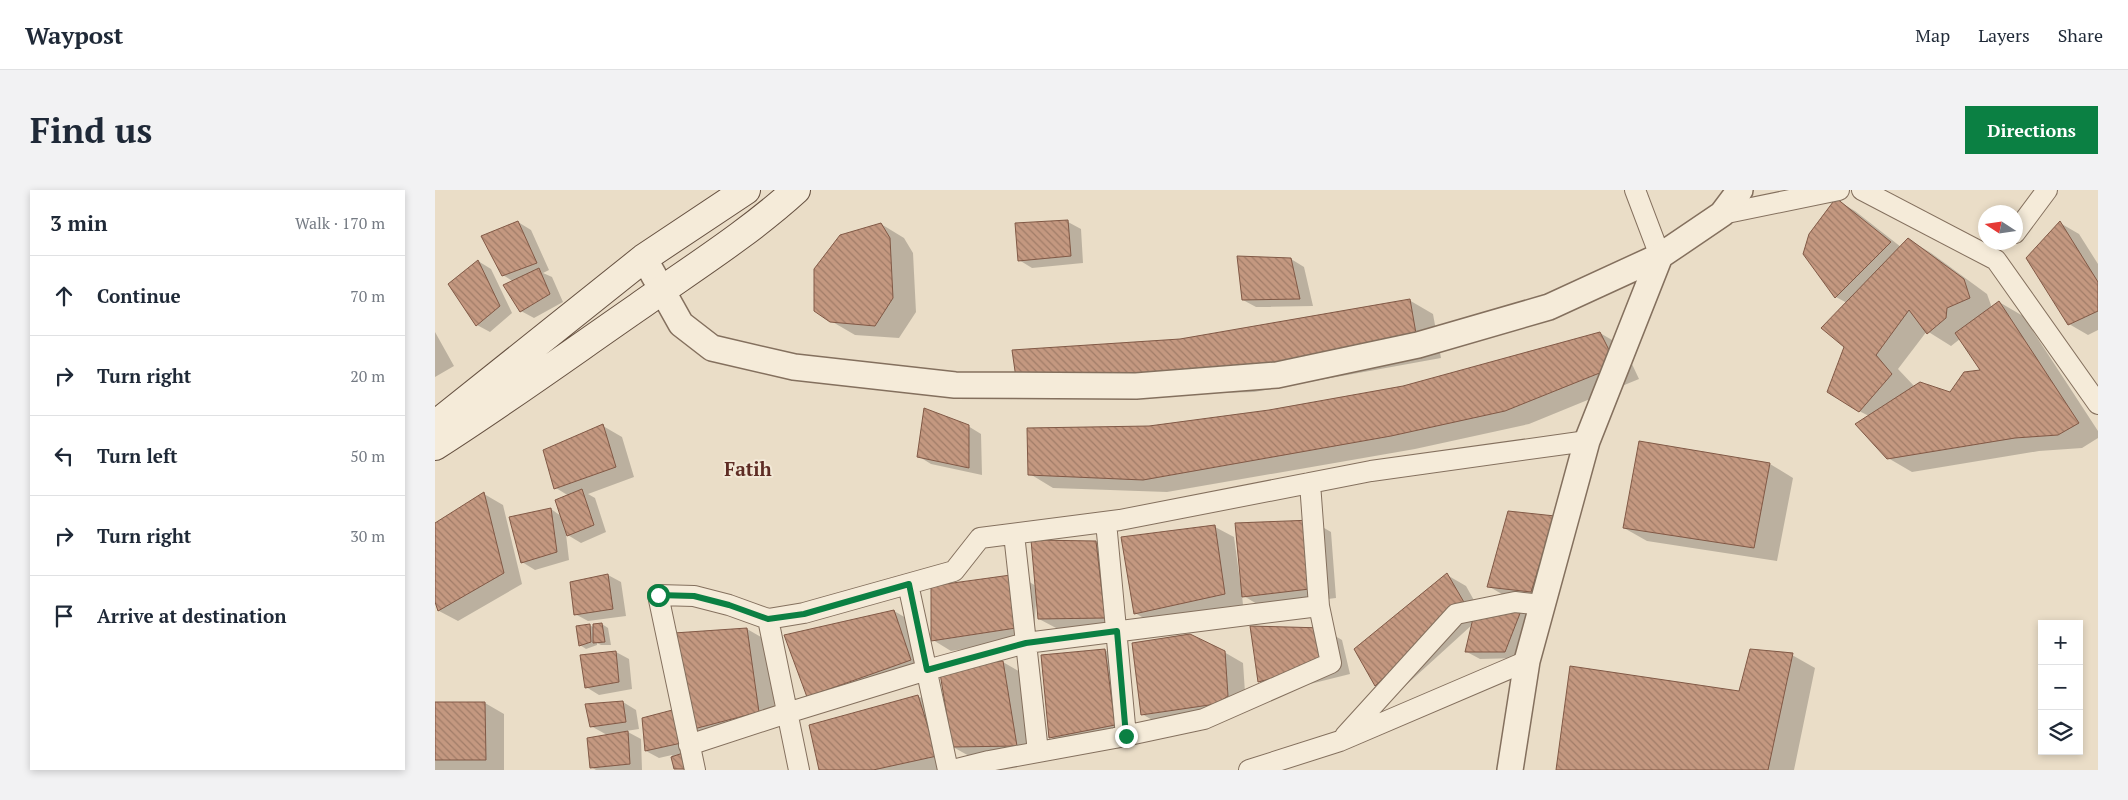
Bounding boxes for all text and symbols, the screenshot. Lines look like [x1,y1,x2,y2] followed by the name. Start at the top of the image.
[25,19,123,51] text: Waypost
[1915,23,1950,47] text: Map
[1978,23,2030,47] text: Layers
[2058,23,2103,47] text: Share
[1965,106,2098,154] button: Directions
[30,107,152,153] text: Find us
[1978,205,2023,250] north arrow
[50,209,107,237] text: 3 min
[295,212,385,234] text: Walk · 170 m
[50,282,78,310] icon: ahead
[97,283,181,308] text: Continue
[350,285,385,307] text: 70 m
[50,362,78,390] icon: right
[97,363,191,388] text: Turn right
[350,365,385,387] text: 20 m
[50,442,78,470] icon: left
[97,443,178,468] text: Turn left
[350,445,385,467] text: 50 m
[724,456,772,481] district label: Fatih
[50,522,78,550] icon: right
[97,523,191,548] text: Turn right
[350,525,385,547] text: 30 m
[647,584,670,607] route start
[50,602,78,630] icon: arrive
[97,603,286,628] text: Arrive at destination
[2038,620,2083,755] map controls
[2038,620,2083,665] button: +
[2038,665,2083,710] button: −
[2038,710,2083,755] button: layers
[1115,725,1138,748] route end

